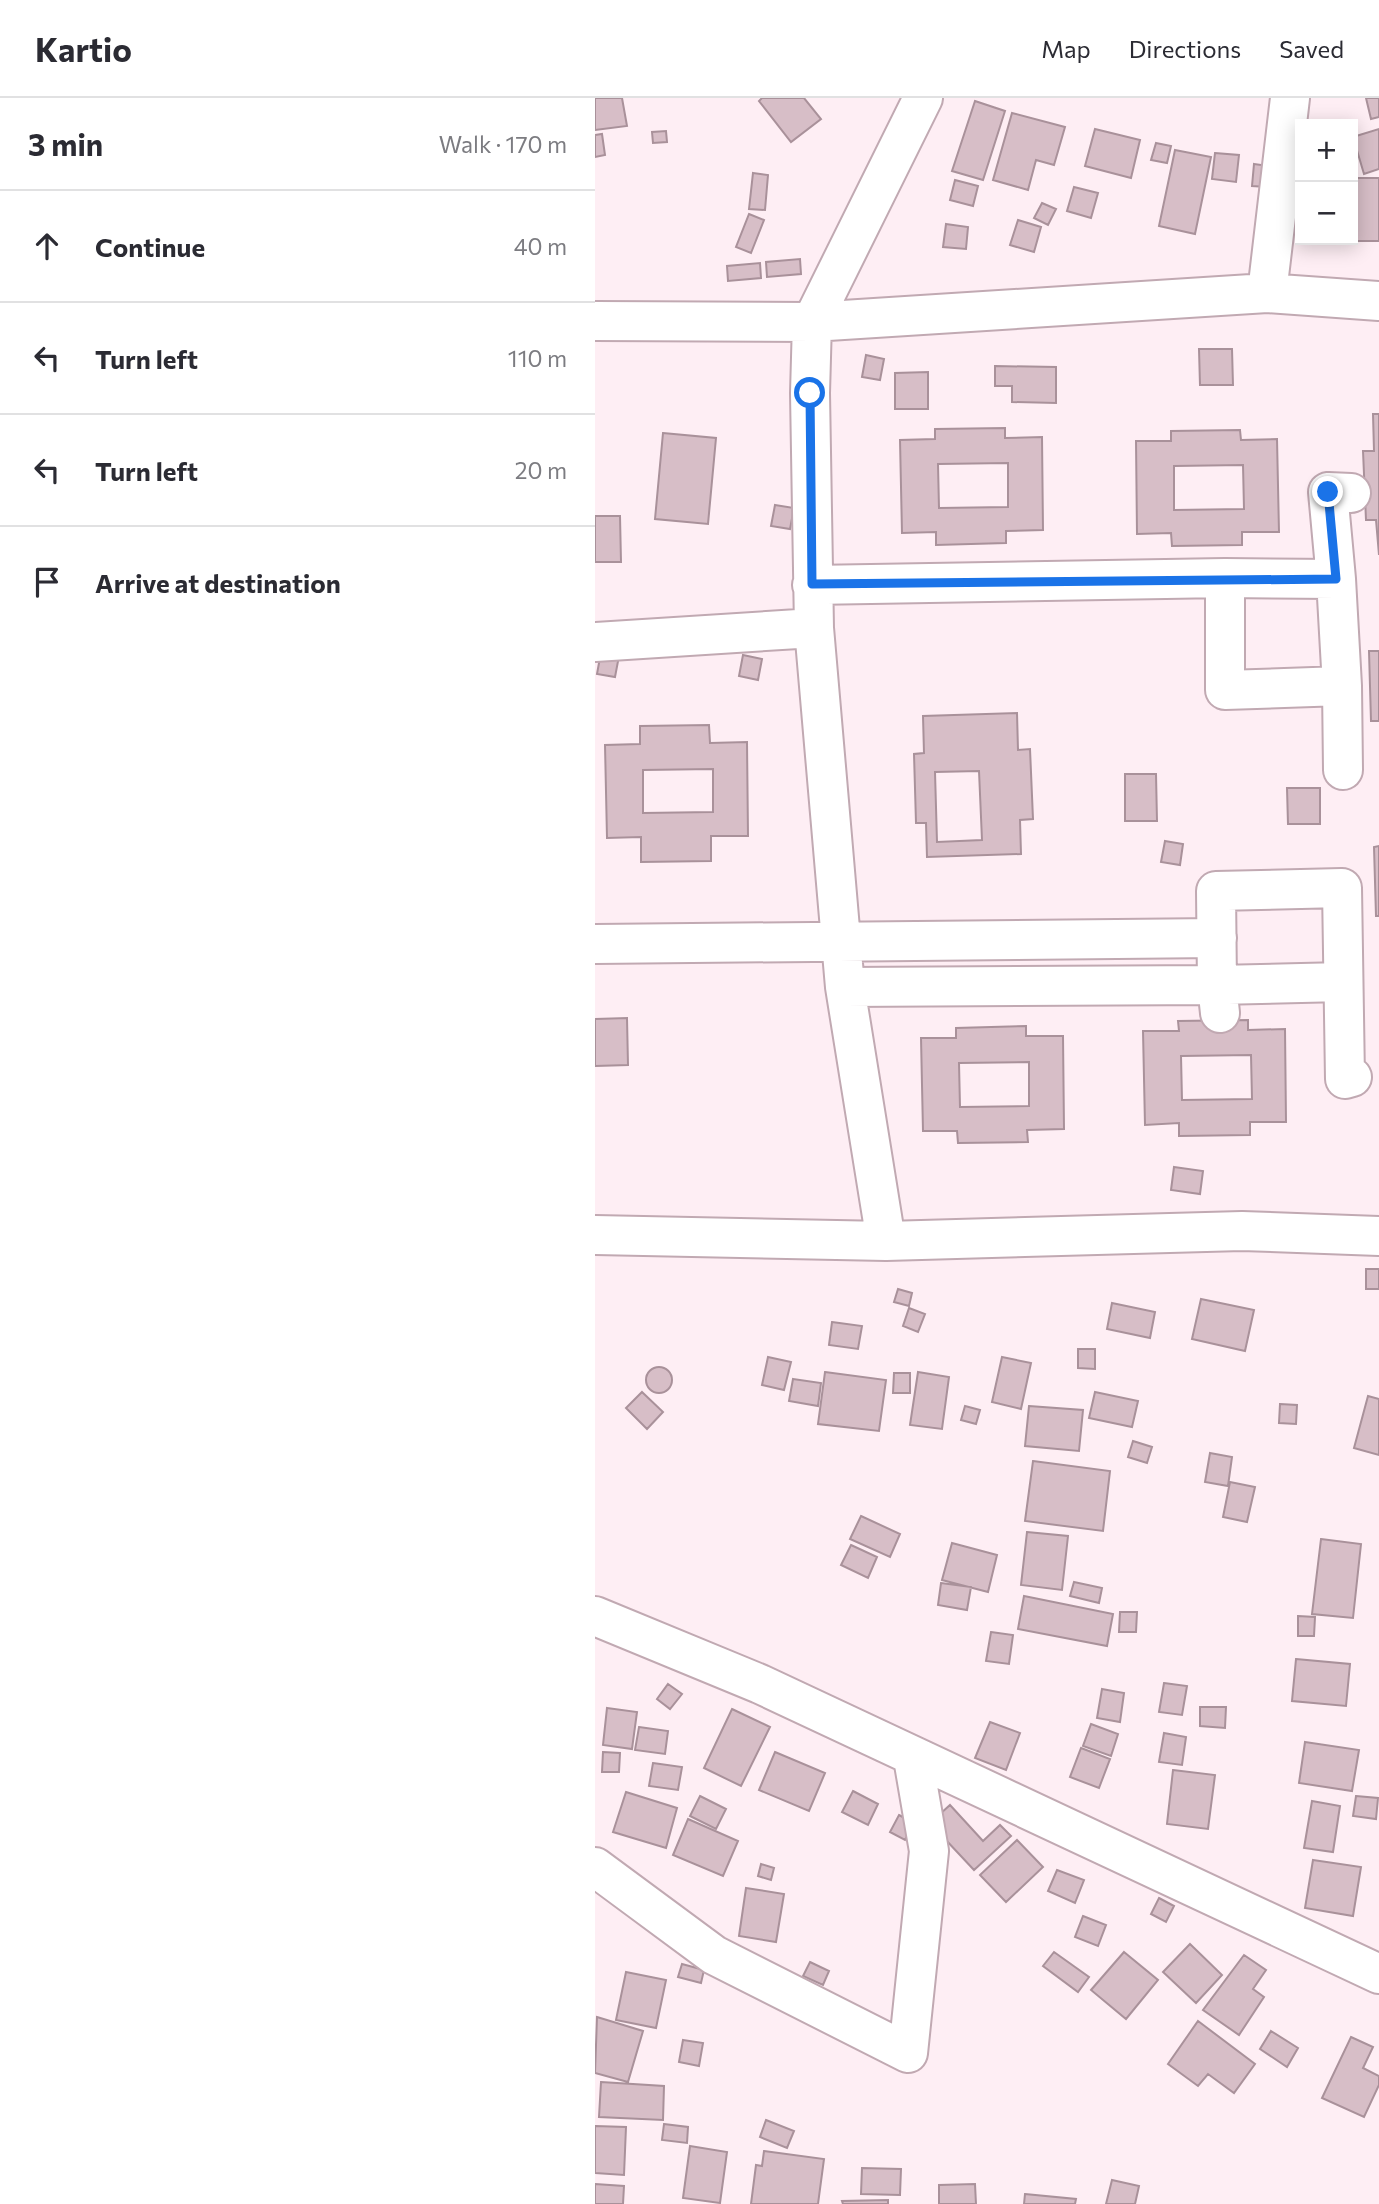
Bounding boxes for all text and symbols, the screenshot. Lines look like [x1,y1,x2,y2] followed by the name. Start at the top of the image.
[35,28,132,69] text: Kartio
[1041,34,1091,63] text: Map
[1129,34,1241,63] text: Directions
[1279,34,1344,63] text: Saved
[1295,119,1358,245] map controls
[1295,119,1358,182] button: +
[28,125,103,162] text: 3 min
[439,130,567,158] text: Walk · 170 m
[1295,182,1358,245] button: −
[28,227,66,265] icon: ahead
[95,231,205,262] text: Continue
[514,232,567,260] text: 40 m
[28,339,66,377] icon: left
[95,343,198,374] text: Turn left
[508,344,567,372] text: 110 m
[794,377,825,408] route start
[28,451,66,489] icon: left
[95,455,198,486] text: Turn left
[515,456,567,484] text: 20 m
[1312,476,1343,507] route end
[28,563,66,601] icon: arrive
[95,567,341,598] text: Arrive at destination

